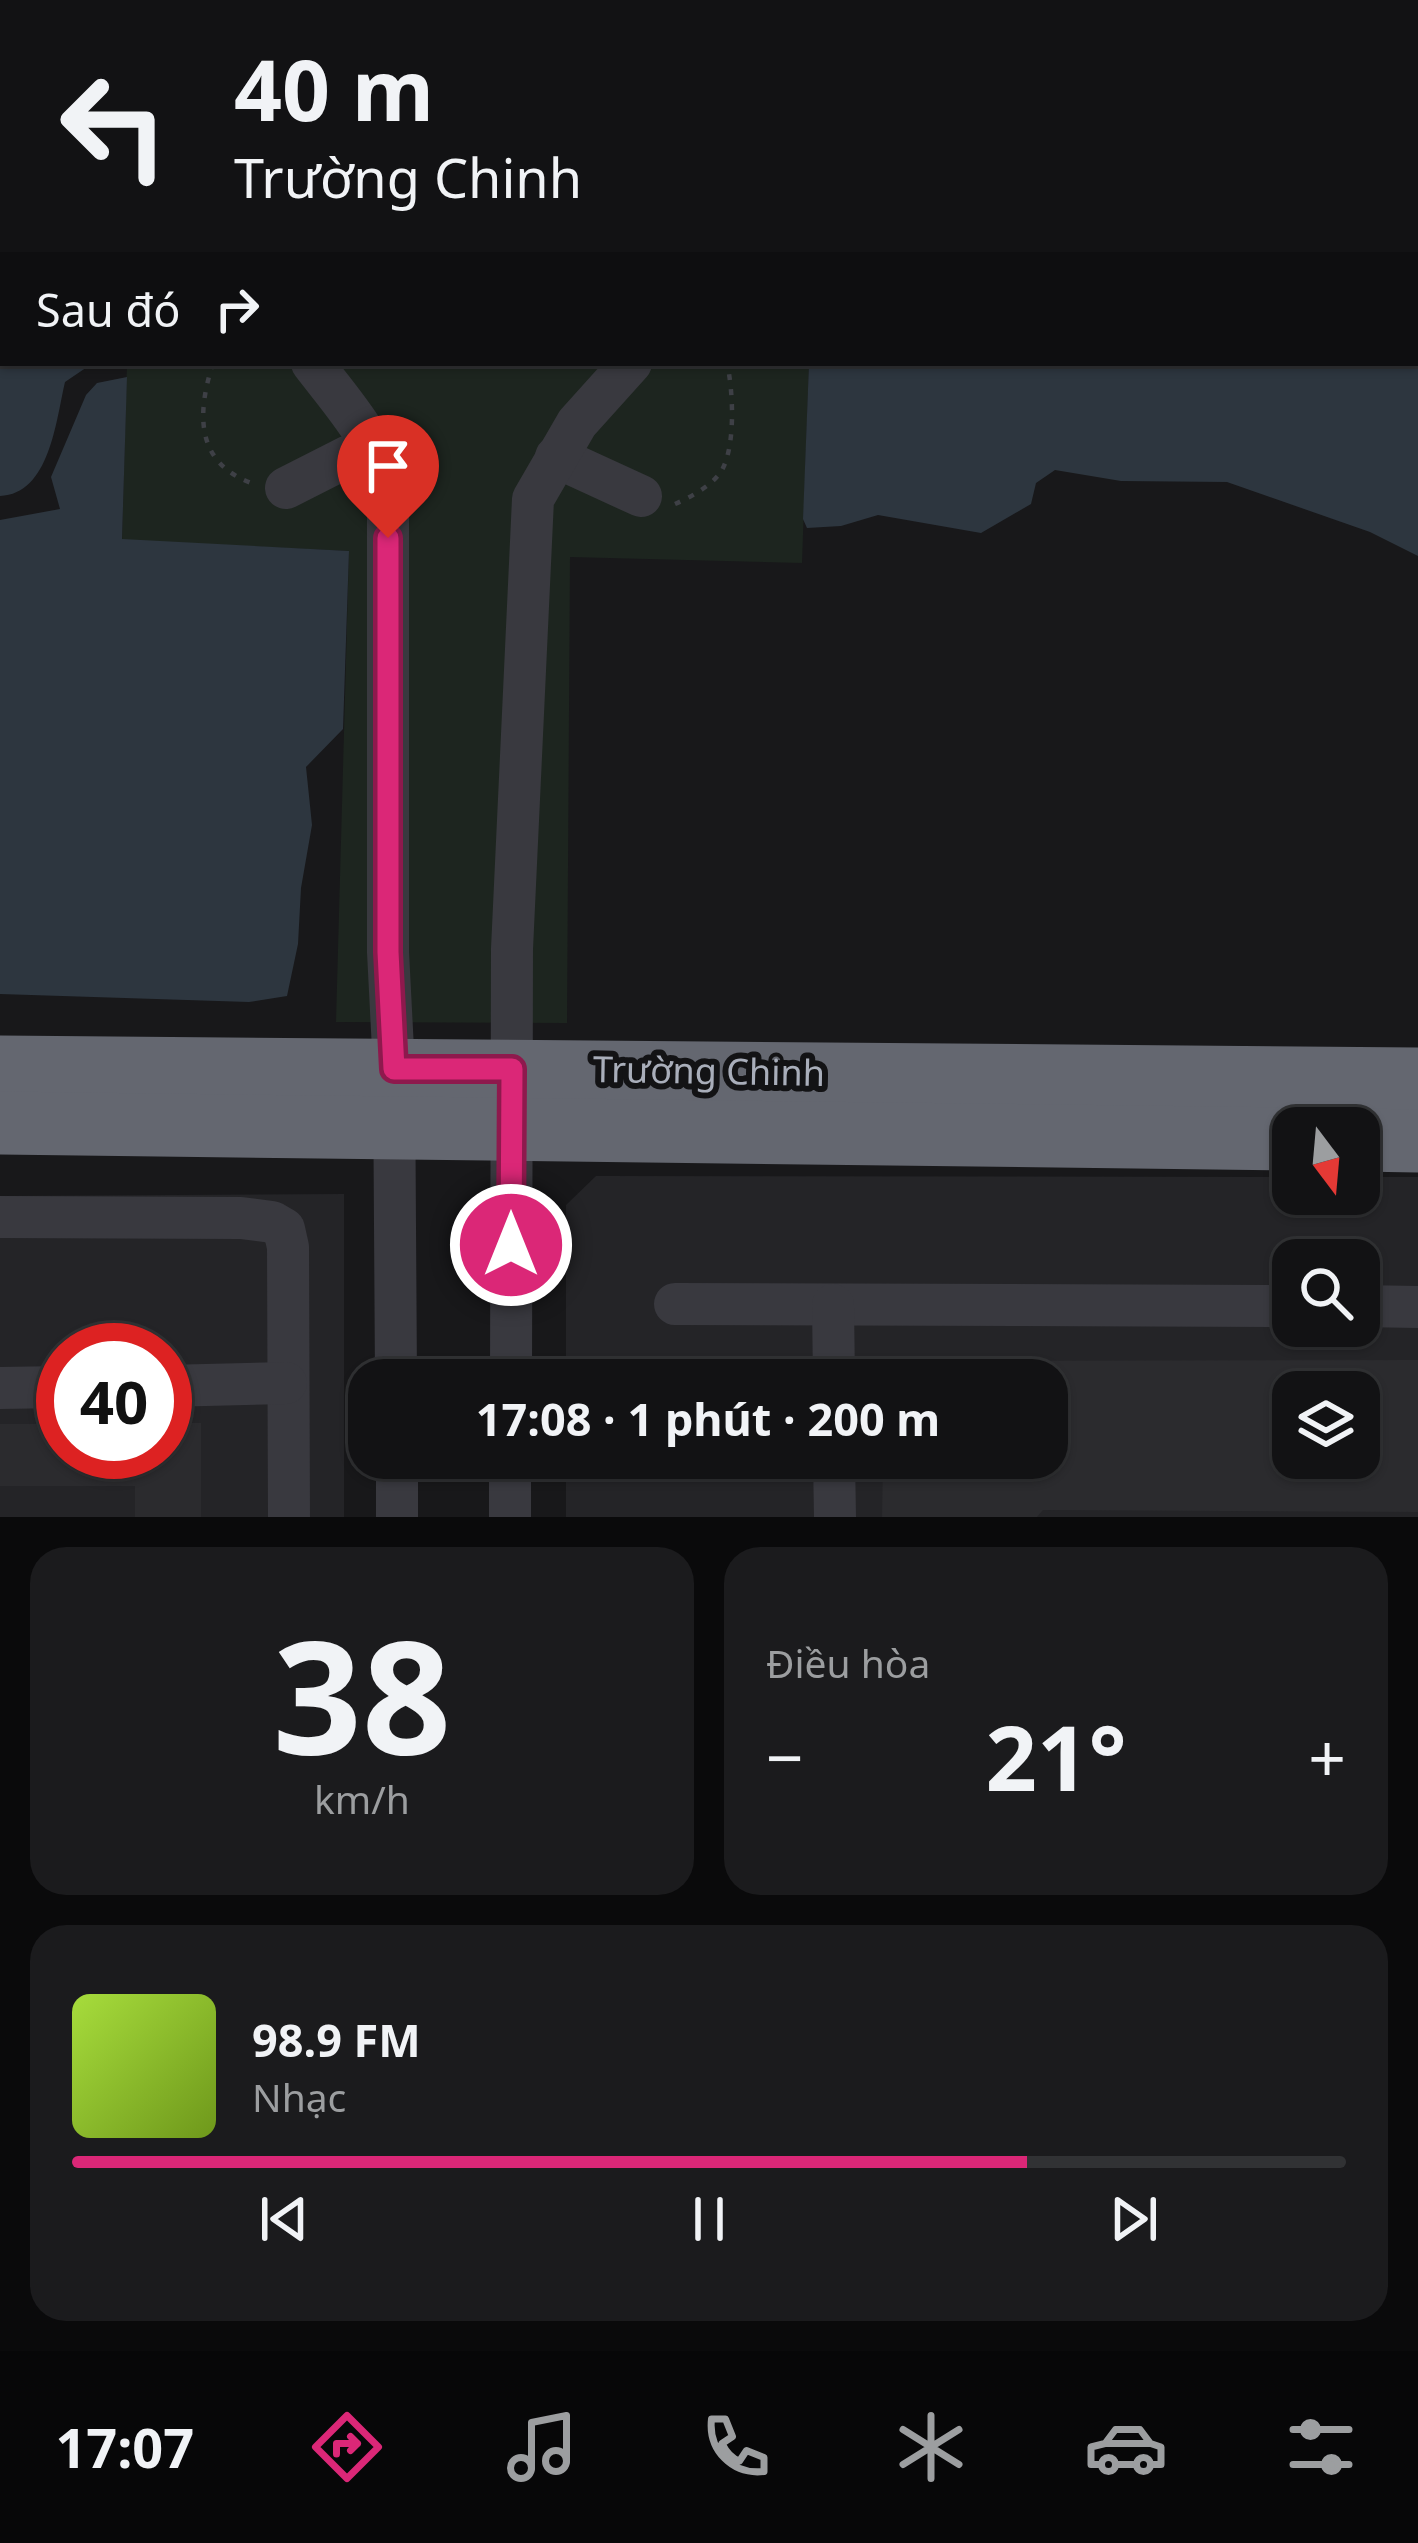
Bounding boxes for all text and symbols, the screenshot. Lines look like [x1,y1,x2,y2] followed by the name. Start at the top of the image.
[234,31,434,146] text: 40 m
[36,48,192,204] icon: left
[234,140,582,214] text: Trường Chinh
[204,276,270,342] icon: right
[36,279,180,340] text: Sau đó
[337,415,439,538] pin
[355,433,421,499] icon: arrive
[593,1044,825,1097] street label: Trường Chinh
[1272,1107,1380,1215] north arrow
[1272,1107,1380,1479] map controls
[448,1182,574,1308] position arrow
[1272,1239,1380,1347] button: search
[36,1323,192,1479] speed limit sign: 40
[1272,1371,1380,1479] button: layers
[476,1388,940,1449] text: 17:08 · 1 phút · 200 m
[273,1587,451,1800] text: 38
[766,1636,930,1689] text: Điều hòa
[985,1695,1127,1817] text: 21°
[766,1711,804,1801] text: −
[1308,1711,1346,1801] text: +
[314,1772,410,1825] text: km/h
[252,2009,421,2070] text: 98.9 FM
[252,2070,346,2123] text: Nhạc
[251,2186,317,2252] icon: previous
[676,2186,742,2252] icon: pause
[1101,2186,1167,2252] icon: next
[305,2405,389,2489] icon: directions
[500,2405,584,2489] icon: music
[694,2405,778,2489] icon: phone
[889,2405,973,2489] icon: climate
[1084,2405,1168,2489] icon: car
[1279,2405,1363,2489] icon: filters
[55,2410,194,2484] text: 17:07

